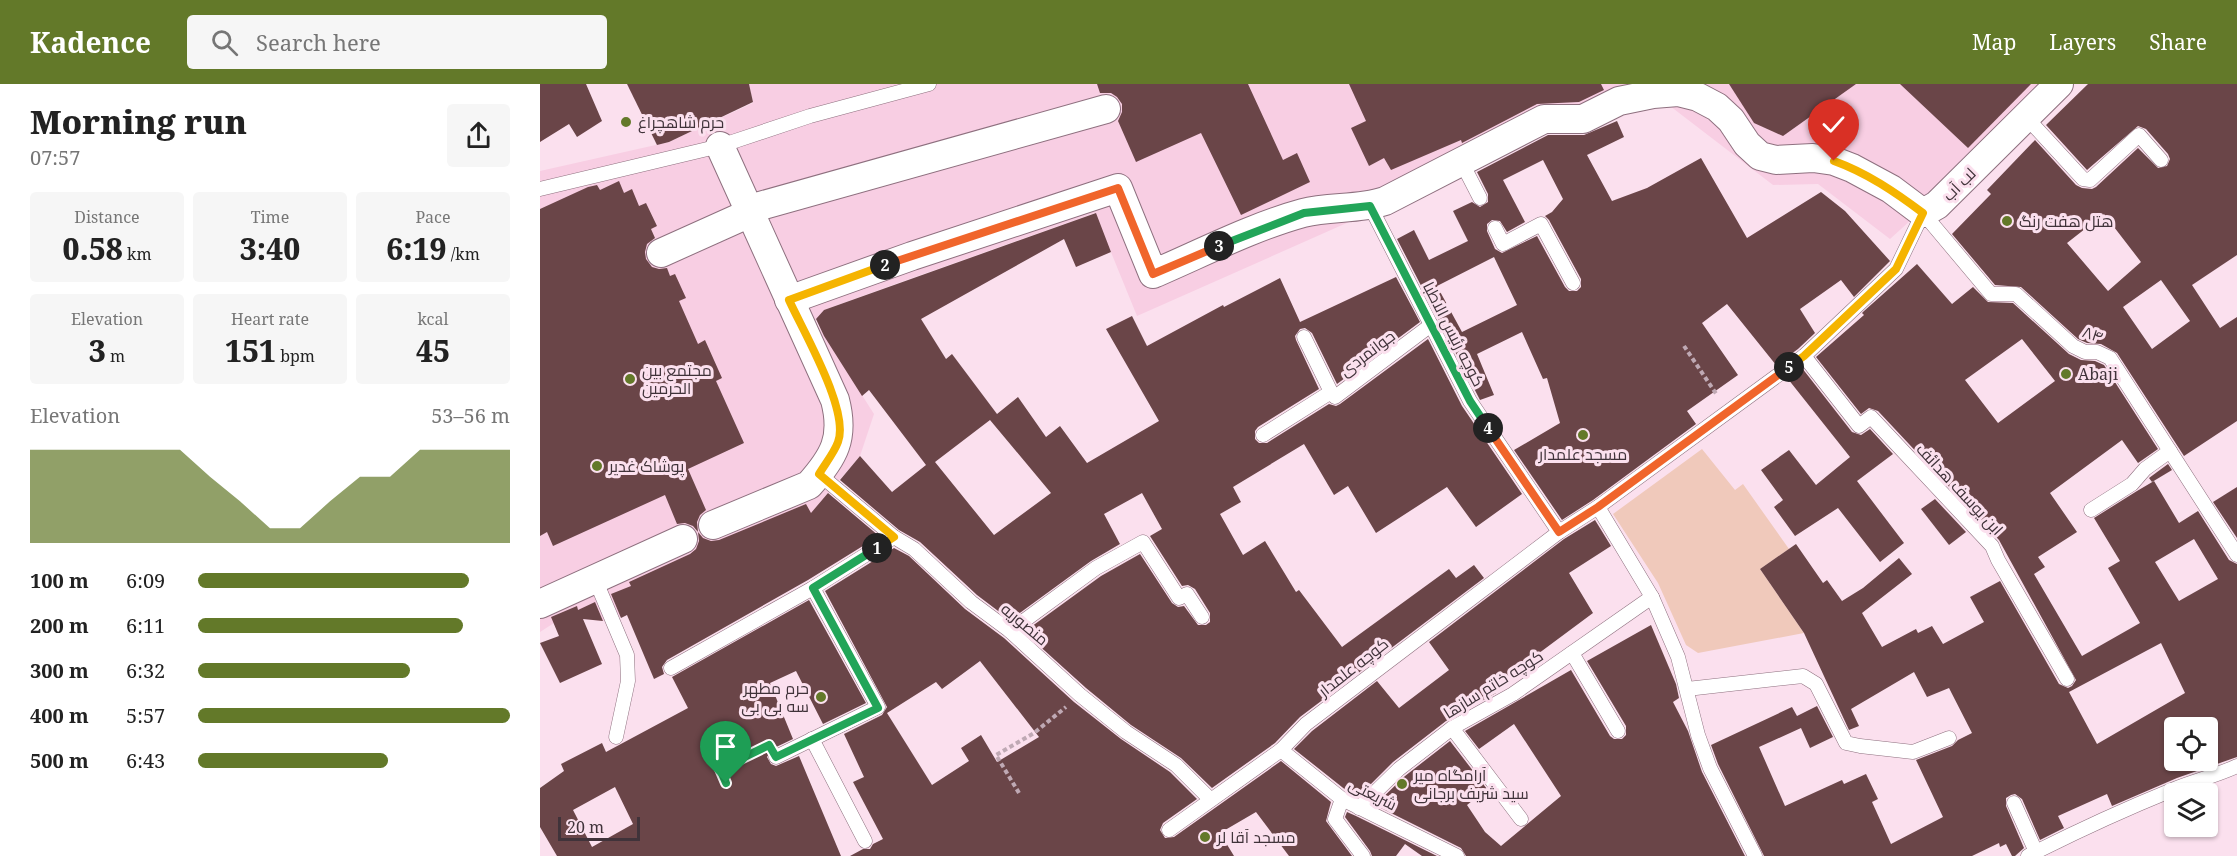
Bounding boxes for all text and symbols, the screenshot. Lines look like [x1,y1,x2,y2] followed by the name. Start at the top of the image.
[187,15,607,69] search box
[30,23,151,61] text: Kadence
[208,26,241,59] icon: search
[256,27,381,57] text: Search here
[1972,28,2016,56] text: Map
[2049,28,2116,56] text: Layers
[2149,28,2207,56] text: Share
[30,99,247,144] text: Morning run
[1808,99,1859,161] pin
[447,104,510,167] button: share
[1817,108,1850,141] icon: check
[638,111,724,134] place label: حرم شاهچراغ
[619,115,633,129] marker: حرم شاهچراغ
[30,144,80,171] text: 07:57
[1938,163,1980,205] street label: لب آب
[74,206,140,228] text: Distance
[251,206,289,228] text: Time
[415,206,451,228] text: Pace
[2019,210,2114,232] place label: هتل هفت رنگ
[2000,214,2014,228] marker: هتل هفت رنگ
[62,228,123,269] text: 0.58
[240,228,300,269] text: 3:40
[386,228,447,269] text: 6:19
[1204,231,1234,261] pin: 3
[1214,235,1224,257] text: 3
[123,243,152,265] text: km
[447,243,480,265] text: /km
[870,250,900,280] pin: 2
[880,254,890,276] text: 2
[1417,278,1490,391] street label: کوچه رئیس الاطبا
[71,308,143,330] text: Elevation
[231,308,309,330] text: Heart rate
[418,308,448,330] text: kcal
[2080,320,2106,348] street label: ۸۴
[1335,325,1399,381] street label: جوانمردی
[89,330,106,371] text: 3
[225,330,276,371] text: 151
[416,330,450,371] text: 45
[106,345,125,367] text: m
[276,345,315,367] text: bpm
[1774,352,1804,382] pin: 5
[1784,356,1794,378] text: 5
[642,359,712,399] place label: مجتمع بین الحرمین
[2078,363,2118,385] place label: Abaji
[2059,367,2073,381] marker: Abaji
[623,372,637,386] marker: مجتمع بین الحرمین
[30,402,120,429] text: Elevation
[431,402,510,429] text: 53–56 m
[1473,413,1503,443] pin: 4
[1483,417,1493,439] text: 4
[1576,428,1590,442] marker: مسجد علمدار
[1912,438,2008,540] street label: ابن یوسف هدائف
[1538,443,1627,465] place label: مسجد علمدار
[608,455,685,478] place label: پوشاک غدیر
[590,459,604,473] marker: پوشاک غدیر
[862,533,892,563] pin: 1
[872,537,882,559] text: 1
[30,567,89,594] text: 100 m
[126,567,165,594] text: 6:09
[997,598,1053,650] street label: منصوریه
[30,612,89,639] text: 200 m
[126,612,165,639] text: 6:11
[1312,633,1393,703] street label: کوچه علمدار
[1439,645,1548,724] street label: کوچه خاتم سازها
[30,657,89,684] text: 300 m
[126,657,165,684] text: 6:32
[741,677,809,717] place label: حرم مطهر سه بی بی
[814,690,828,704] marker: حرم مطهر سه بی بی
[30,702,89,729] text: 400 m
[126,702,165,729] text: 5:57
[2164,717,2218,837] map controls
[2164,717,2218,771] button: locate
[700,721,751,783] pin
[709,730,742,763] icon: arrive
[30,747,89,774] text: 500 m
[126,747,165,774] text: 6:43
[1413,764,1529,804] place label: آرامگاه میر سید شریف برجانی
[1345,773,1401,815] street label: شریعتی
[1395,777,1409,791] marker: آرامگاه میر سید شریف برجانی
[2164,783,2218,837] button: layers
[558,814,640,842] scale bar
[567,816,604,838] text: 20 m
[1216,826,1296,848] place label: مسجد آقا لر
[1198,830,1212,844] marker: مسجد آقا لر

